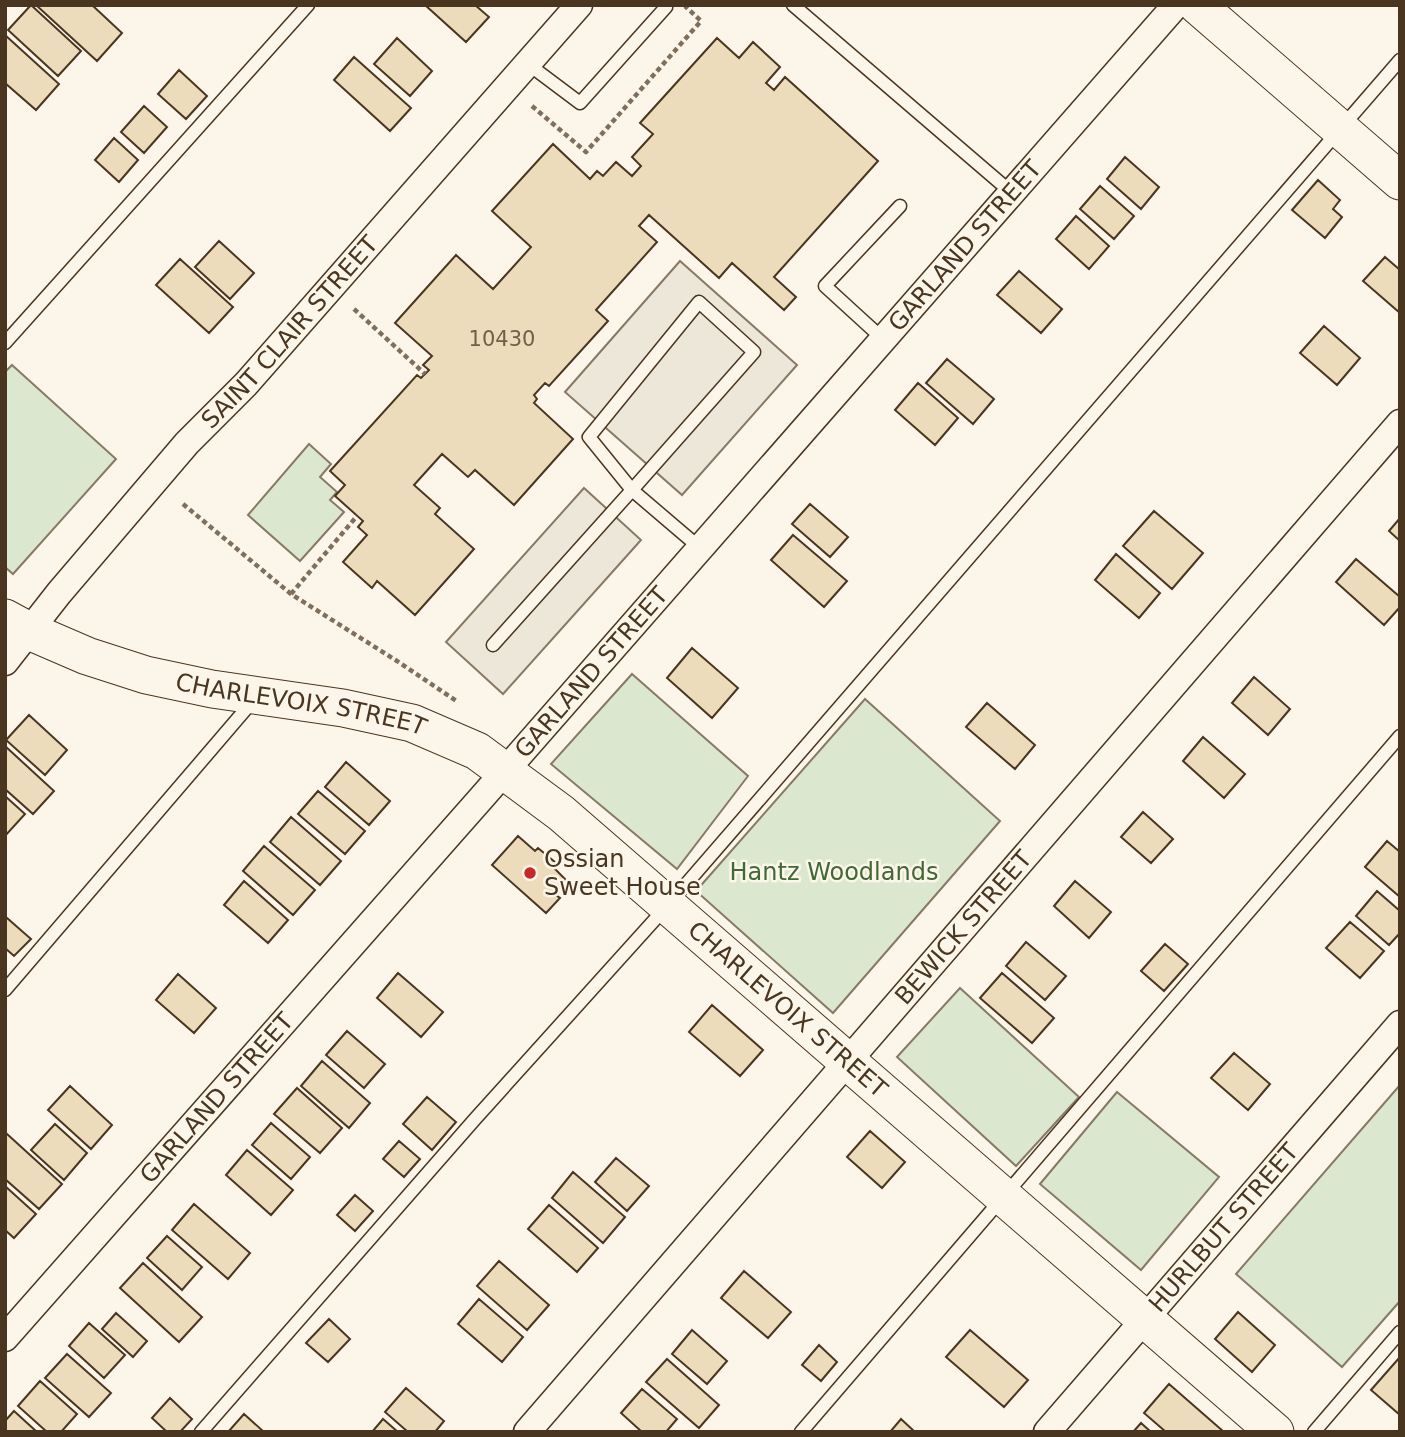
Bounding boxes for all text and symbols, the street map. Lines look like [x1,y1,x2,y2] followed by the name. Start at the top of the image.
[883,155,1047,337] street label: GARLAND STREET
[196,230,384,434] street label: SAINT CLAIR STREET
[469,327,535,351] house number: 10430
[509,581,674,764] street label: GARLAND STREET
[173,668,431,742] street label: CHARLEVOIX STREET
[544,845,701,901] place label: Ossian Sweet House
[889,845,1038,1010] street label: BEWICK STREET
[730,858,938,886] park label: Hantz Woodlands
[522,865,538,881] marker: Ossian Sweet House
[682,916,893,1104] street label: CHARLEVOIX STREET
[134,1007,299,1189] street label: GARLAND STREET
[1143,1138,1304,1318] street label: HURLBUT STREET

